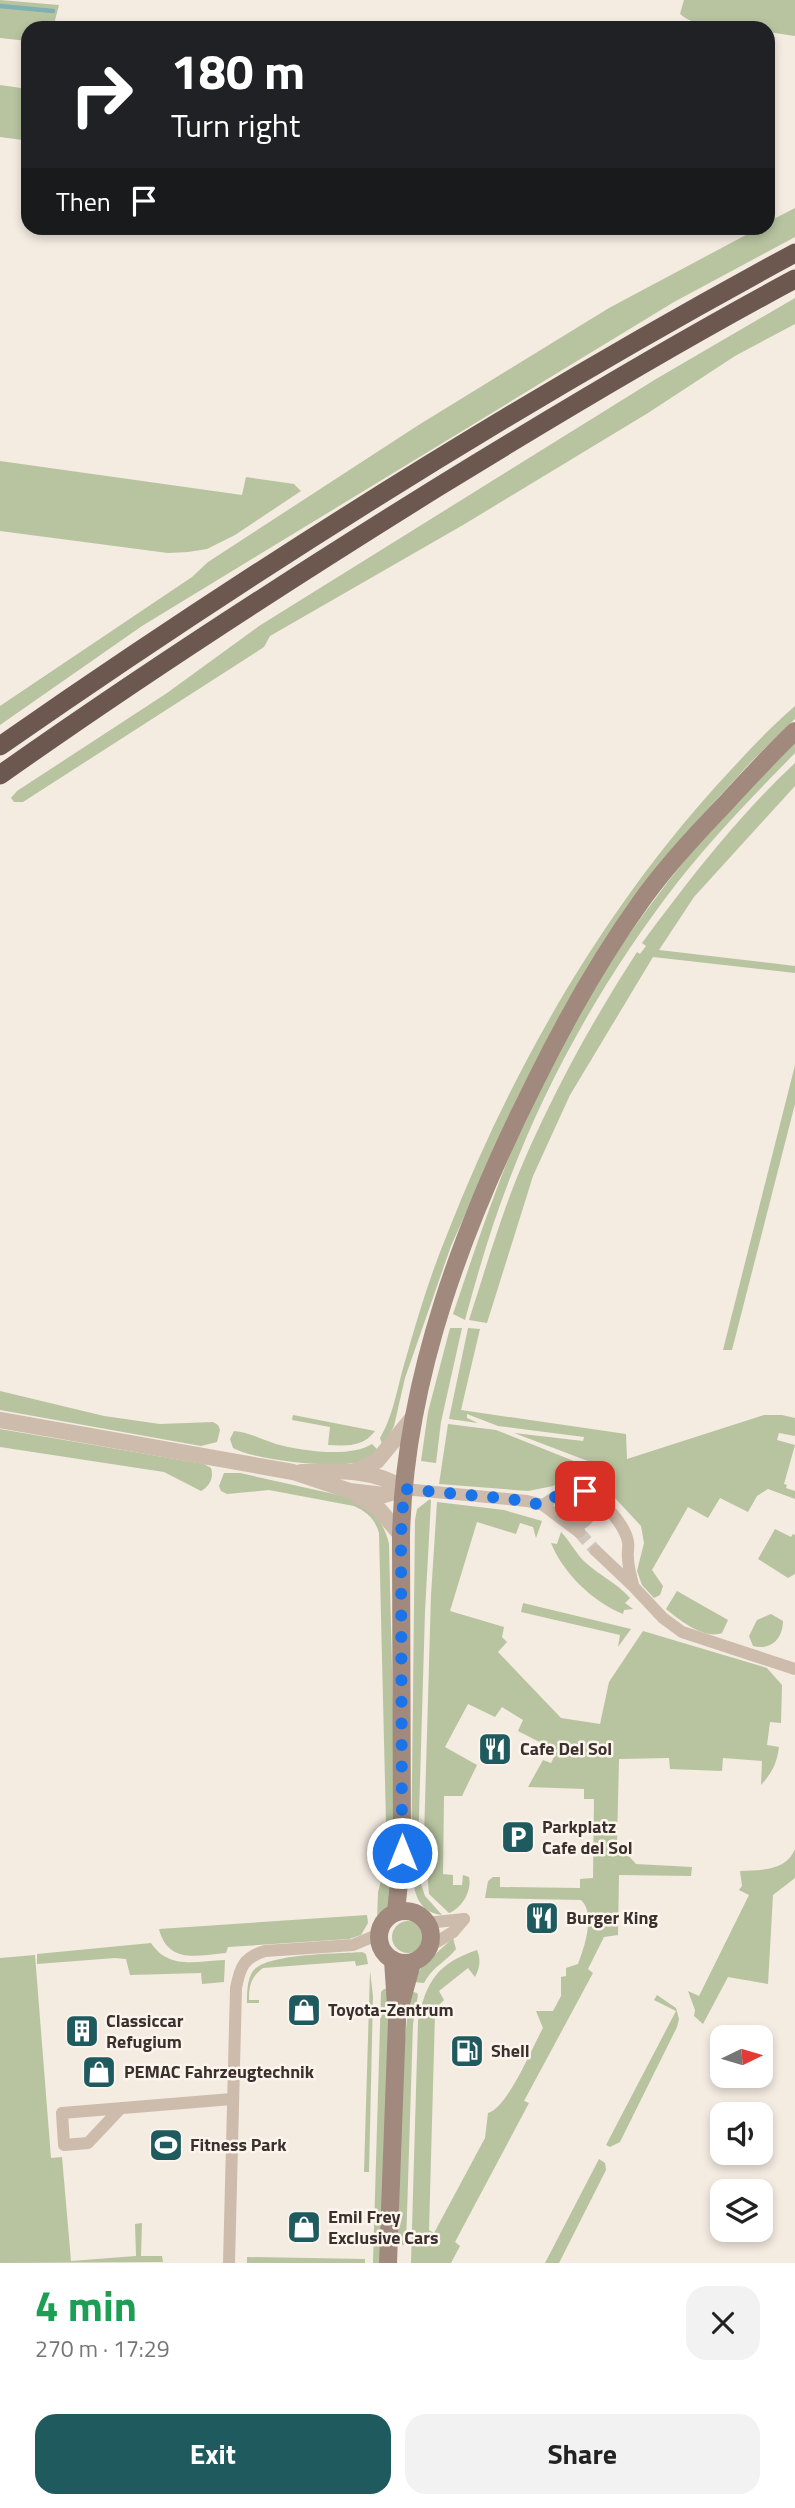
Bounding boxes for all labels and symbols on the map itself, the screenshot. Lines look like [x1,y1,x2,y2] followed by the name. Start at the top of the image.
[555,1461,615,1521] pin
[476,1730,514,1768] restaurant icon: Cafe Del Sol
[520,1735,612,1762] place label: Cafe Del Sol
[542,1813,633,1861] place label: Parkplatz Cafe del Sol
[365,1816,439,1890] position arrow
[499,1818,537,1856] parking icon: Parkplatz Cafe del Sol
[523,1899,561,1937] restaurant icon: Burger King
[566,1904,658,1931] place label: Burger King
[285,1991,323,2029] shop icon: Toyota-Zentrum
[328,1996,454,2023] place label: Toyota-Zentrum
[106,2007,184,2055] place label: Classiccar Refugium
[63,2012,101,2050] building icon: Classiccar Refugium
[710,2025,774,2088] north arrow
[448,2032,486,2070] fuel station icon: Shell
[491,2037,530,2064] place label: Shell
[80,2053,118,2091] shop icon: PEMAC Fahrzeugtechnik
[124,2058,315,2085] place label: PEMAC Fahrzeugtechnik
[147,2126,185,2164] sports icon: Fitness Park
[190,2131,287,2158] place label: Fitness Park
[328,2203,438,2251] place label: Emil Frey Exclusive Cars
[285,2208,323,2246] shop icon: Emil Frey Exclusive Cars

